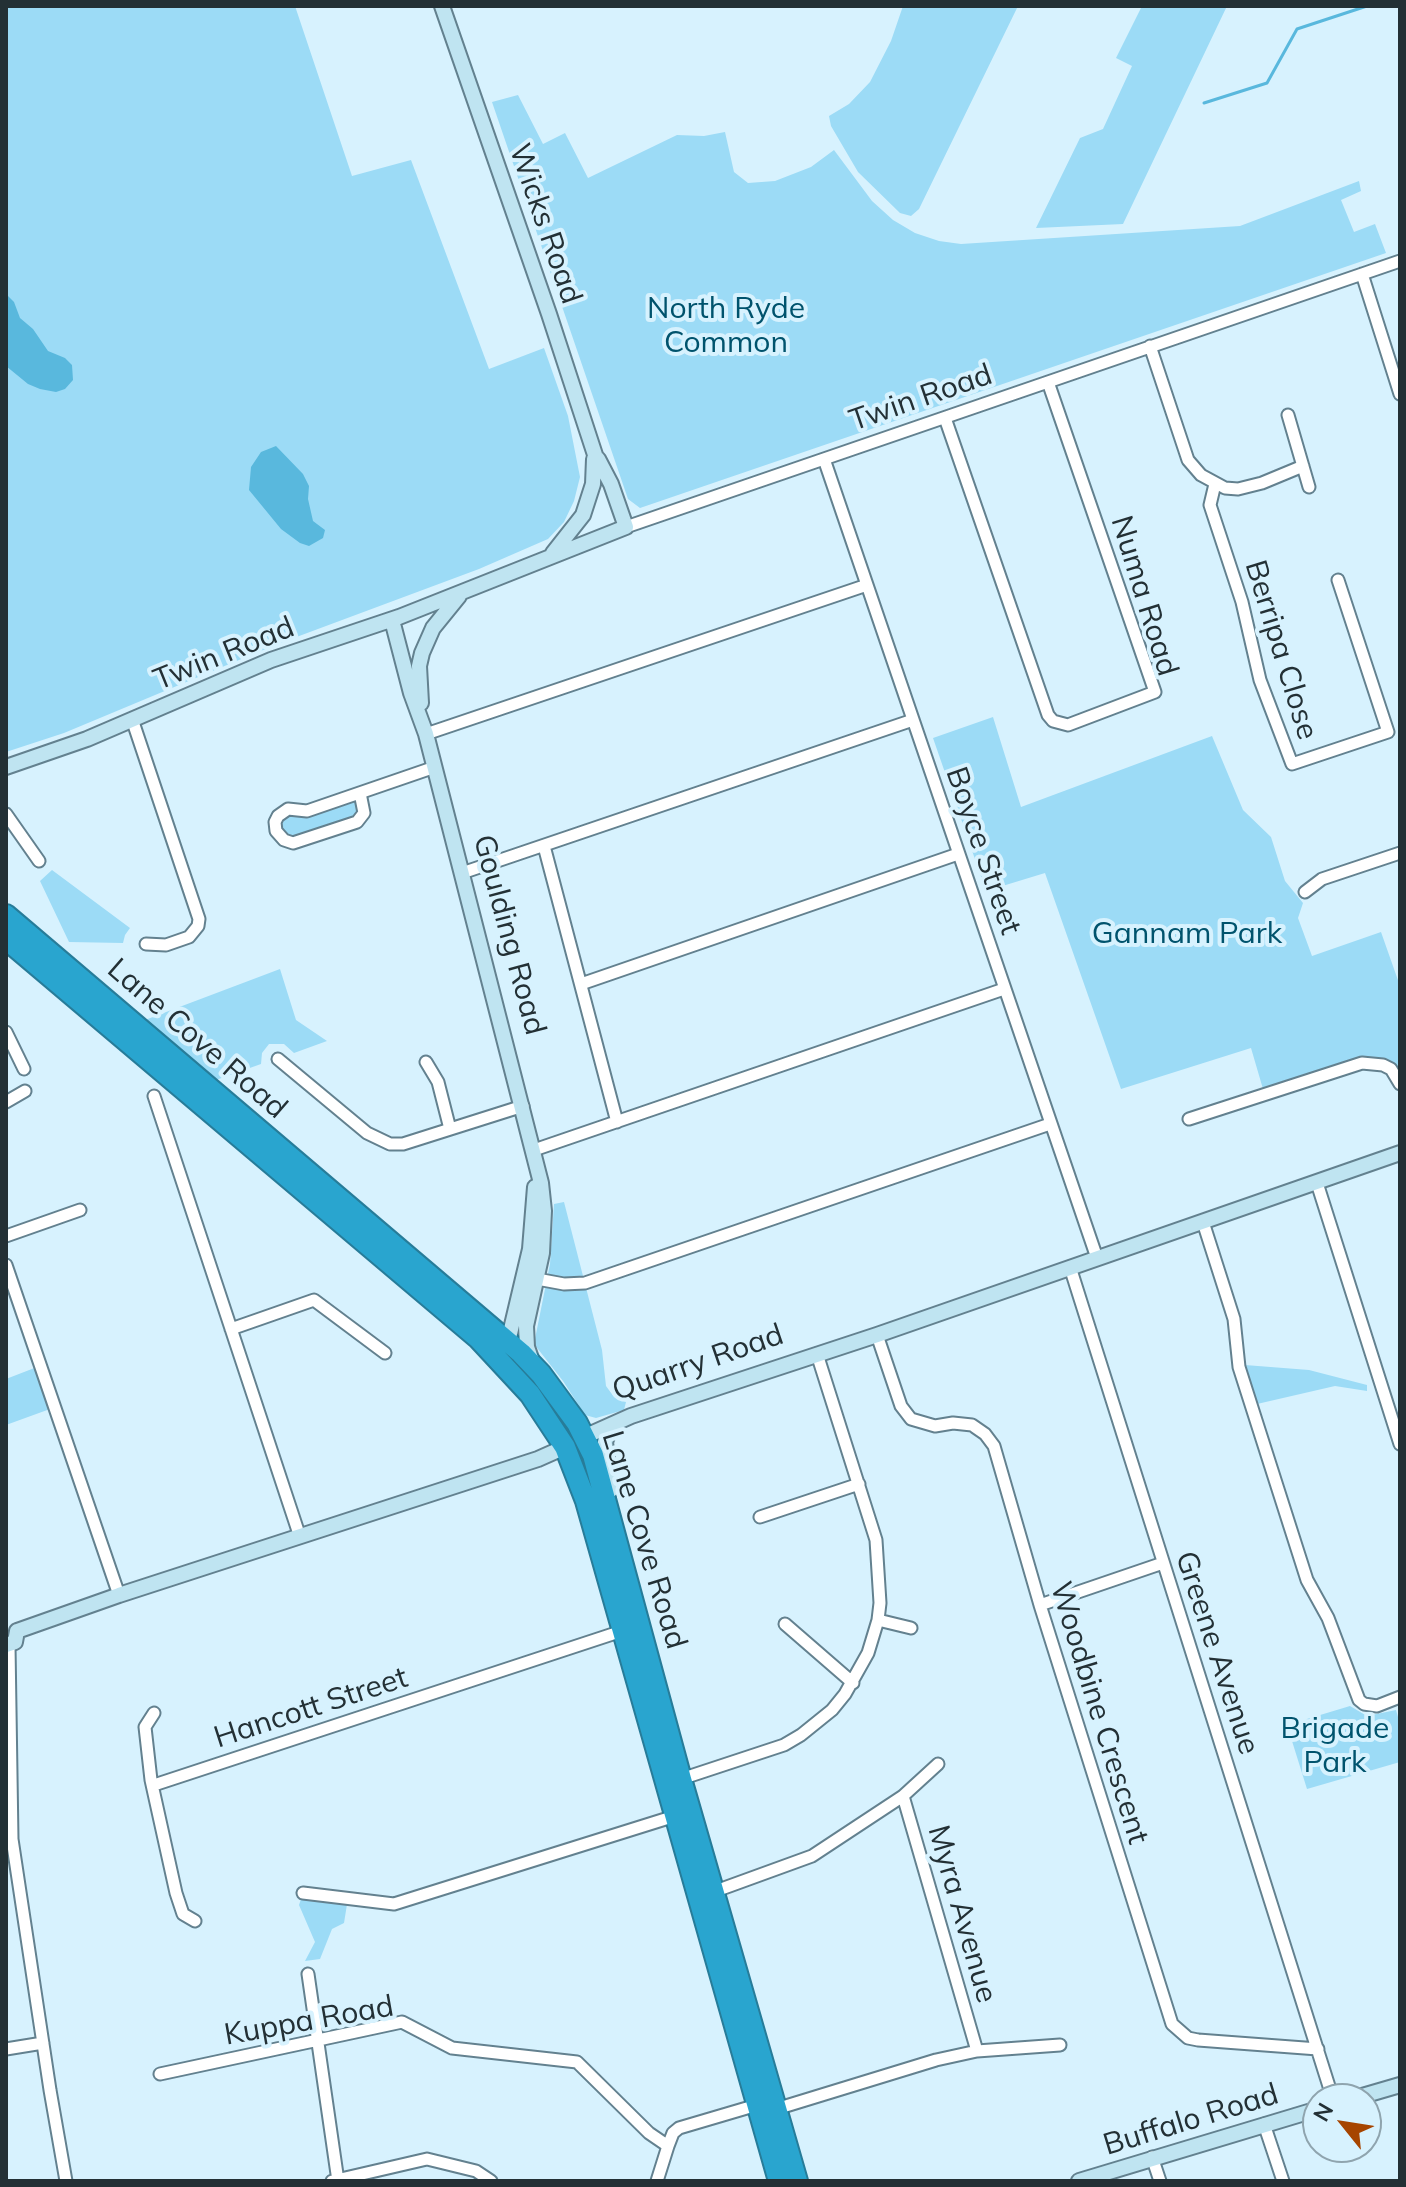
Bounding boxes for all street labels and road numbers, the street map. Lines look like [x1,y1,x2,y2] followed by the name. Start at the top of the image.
[501,139,589,309] street label: Wicks Road
[845,357,997,439] street label: Twin Road
[1103,512,1185,680] street label: Numa Road
[1237,556,1325,744] street label: Berripa Close
[149,610,299,698] street label: Twin Road
[938,763,1028,939] street label: Boyce Street
[465,831,553,1039] street label: Goulding Road
[100,951,294,1127] street label: Lane Cove Road
[608,1317,788,1409] street label: Quarry Road
[594,1427,694,1653] street label: Lane Cove Road
[1167,1547,1267,1759] street label: Greene Avenue
[1042,1578,1156,1848] street label: Woodbine Crescent
[210,1660,412,1756] street label: Hancott Street
[920,1821,1004,2007] street label: Myra Avenue
[221,1988,397,2054] street label: Kuppa Road
[1099,2076,1283,2164] street label: Buffalo Road

